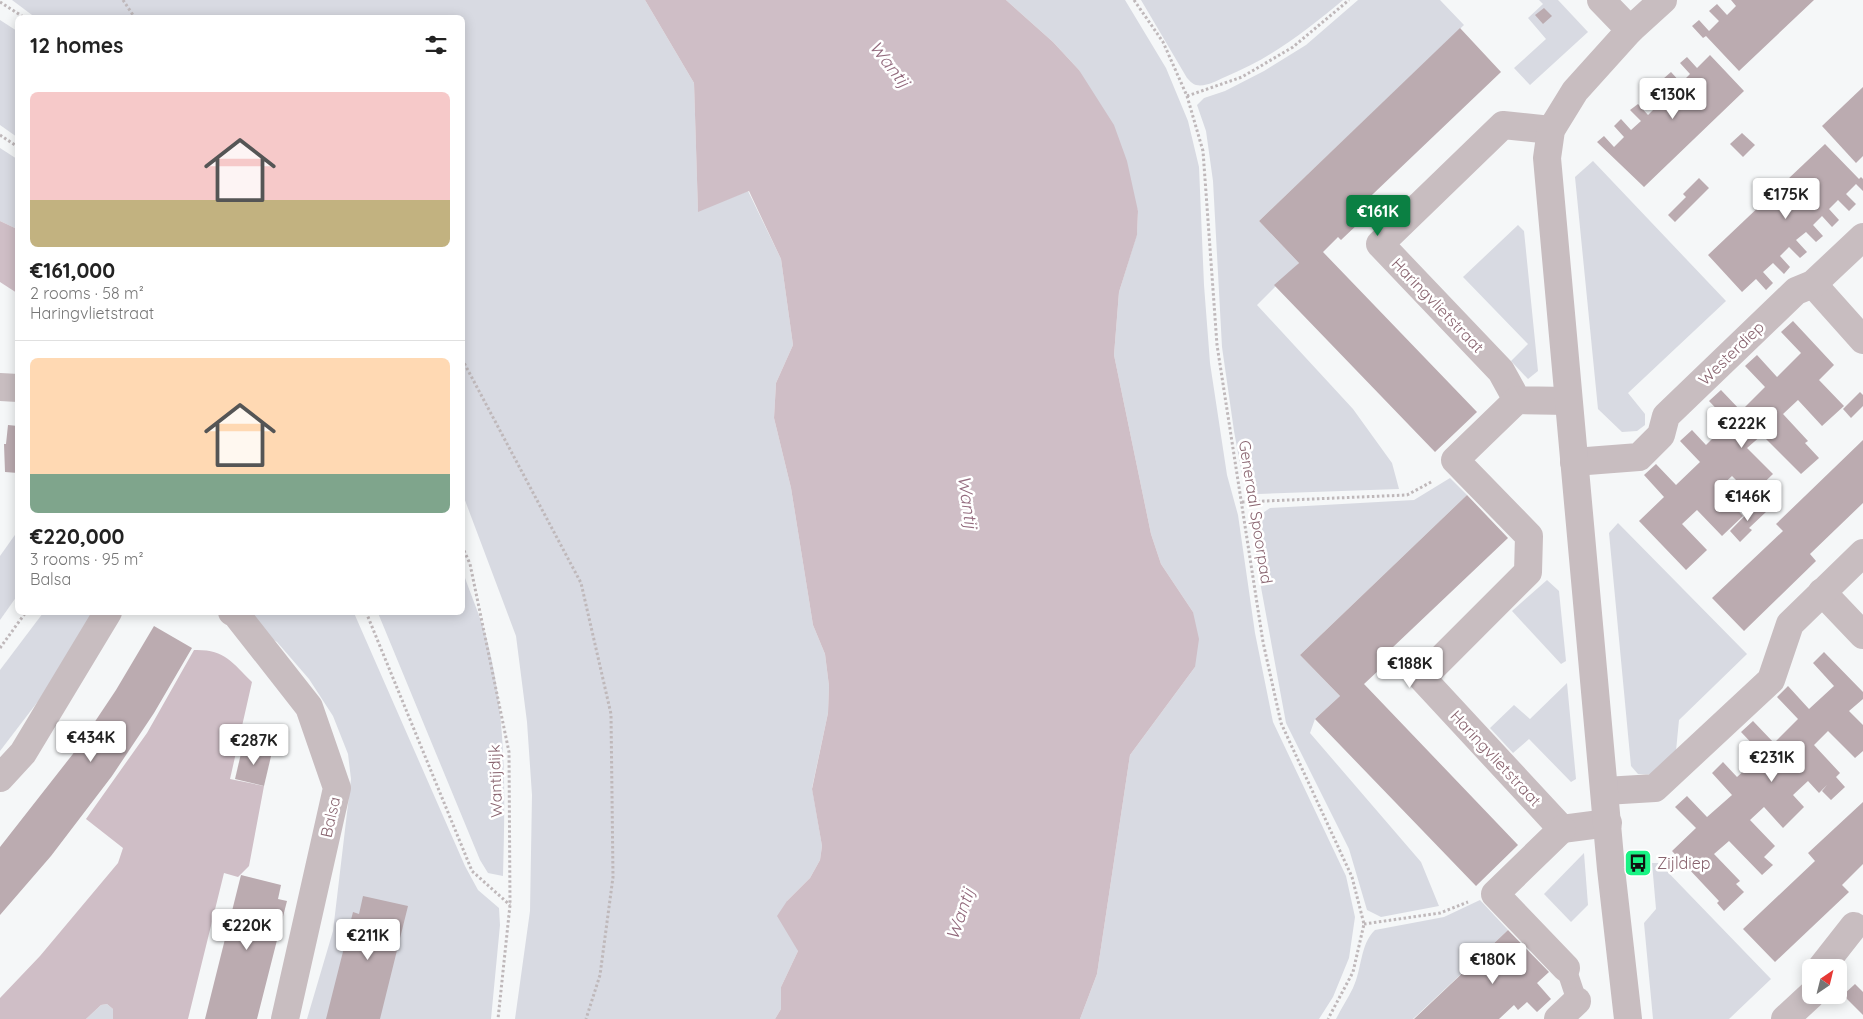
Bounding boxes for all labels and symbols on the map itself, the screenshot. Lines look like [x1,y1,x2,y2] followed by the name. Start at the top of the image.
[865,36,916,93] water label: Wantij
[1638,78,1708,120] pin: €130K
[1751,178,1821,220] pin: €175K
[1343,194,1413,237] pin: €161K
[1388,253,1488,357] street label: Haringvlietstraat
[1694,317,1768,389] street label: Westerdiep
[1707,406,1777,449] pin: €222K
[1235,439,1277,585] street label: Generaal Spoorpad
[953,474,983,531] water label: Wantij
[1713,480,1783,522] pin: €146K
[1375,646,1445,689] pin: €188K
[1446,706,1546,810] street label: Haringvlietstraat
[56,720,126,763] pin: €434K
[219,724,289,766] pin: €287K
[1737,740,1807,783] pin: €231K
[484,744,506,818] street label: Wantijdijk
[316,795,344,839] street label: Balsa
[1623,848,1653,878] bus stop icon: Zijldiep
[1657,853,1710,873] place label: Zijldiep
[940,884,980,943] water label: Wantij
[212,908,282,951] pin: €220K
[333,918,403,961] pin: €211K
[1458,942,1528,985] pin: €180K
[1802,959,1848,1004] north arrow

